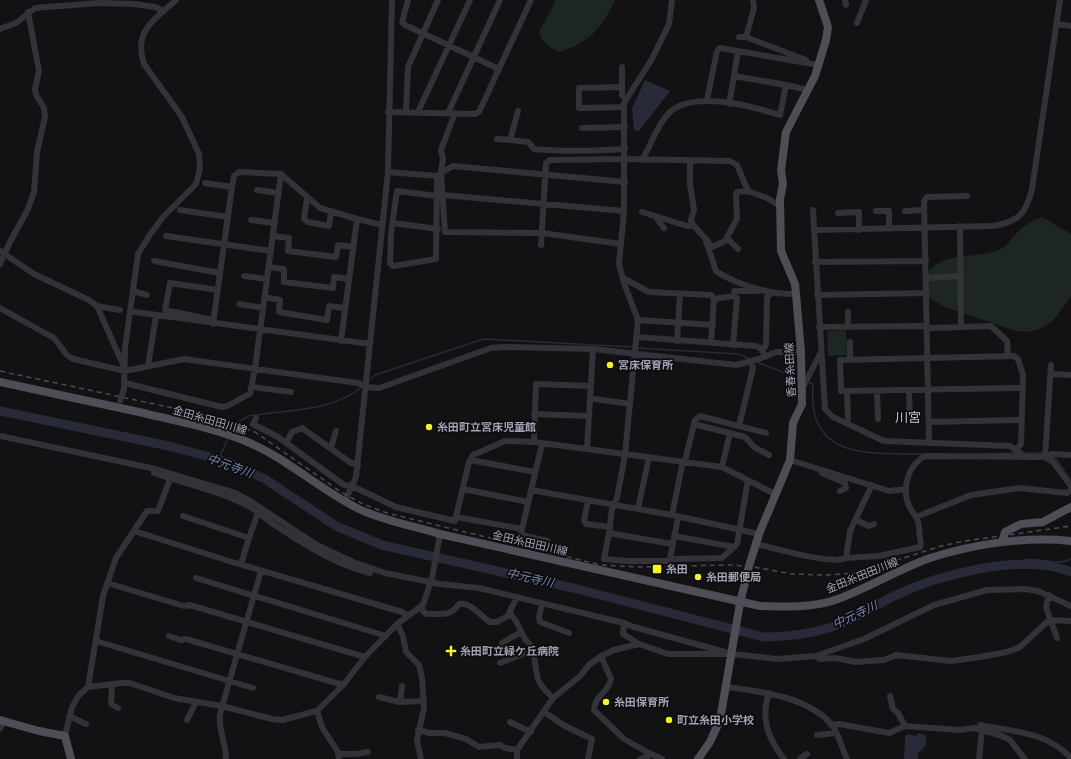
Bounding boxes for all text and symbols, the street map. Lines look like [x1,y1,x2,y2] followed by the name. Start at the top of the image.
[783,342,798,398] street label: 香春糸田線
[618,359,673,372] place label: 宮床保育所
[605,360,615,370] marker: 宮床保育所
[171,404,249,437] street label: 金田糸田田川線
[895,410,921,425] district label: 川宮
[437,421,536,434] place label: 糸田町立宮床児童館
[424,422,434,432] marker: 糸田町立宮床児童館
[205,451,257,481] water label: 中元寺川
[491,528,569,558] street label: 金田糸田田川線
[824,555,900,596] street label: 金田糸田田川線
[651,563,663,575] marker: 糸田
[666,563,688,576] place label: 糸田
[505,566,557,591] water label: 中元寺川
[706,571,761,584] place label: 糸田郵便局
[693,572,703,582] marker: 糸田郵便局
[830,598,882,631] water label: 中元寺川
[445,645,457,657] marker: 糸田町立緑ケ丘病院
[460,645,559,658] place label: 糸田町立緑ケ丘病院
[614,696,669,709] place label: 糸田保育所
[601,697,611,707] marker: 糸田保育所
[677,714,754,727] place label: 町立糸田小学校
[664,715,674,725] marker: 町立糸田小学校

